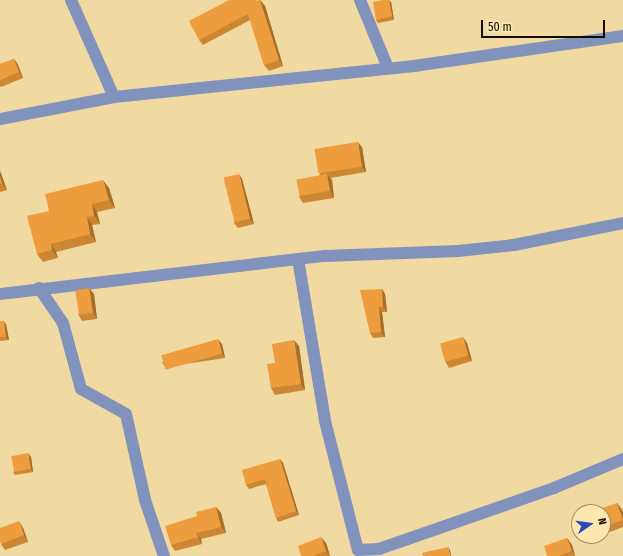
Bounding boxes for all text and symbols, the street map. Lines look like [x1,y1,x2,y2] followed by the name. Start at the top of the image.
[483,12,607,38] scale bar
[488,20,512,34] text: 50 m
[571,504,611,544] north arrow
[595,517,609,526] text: N

